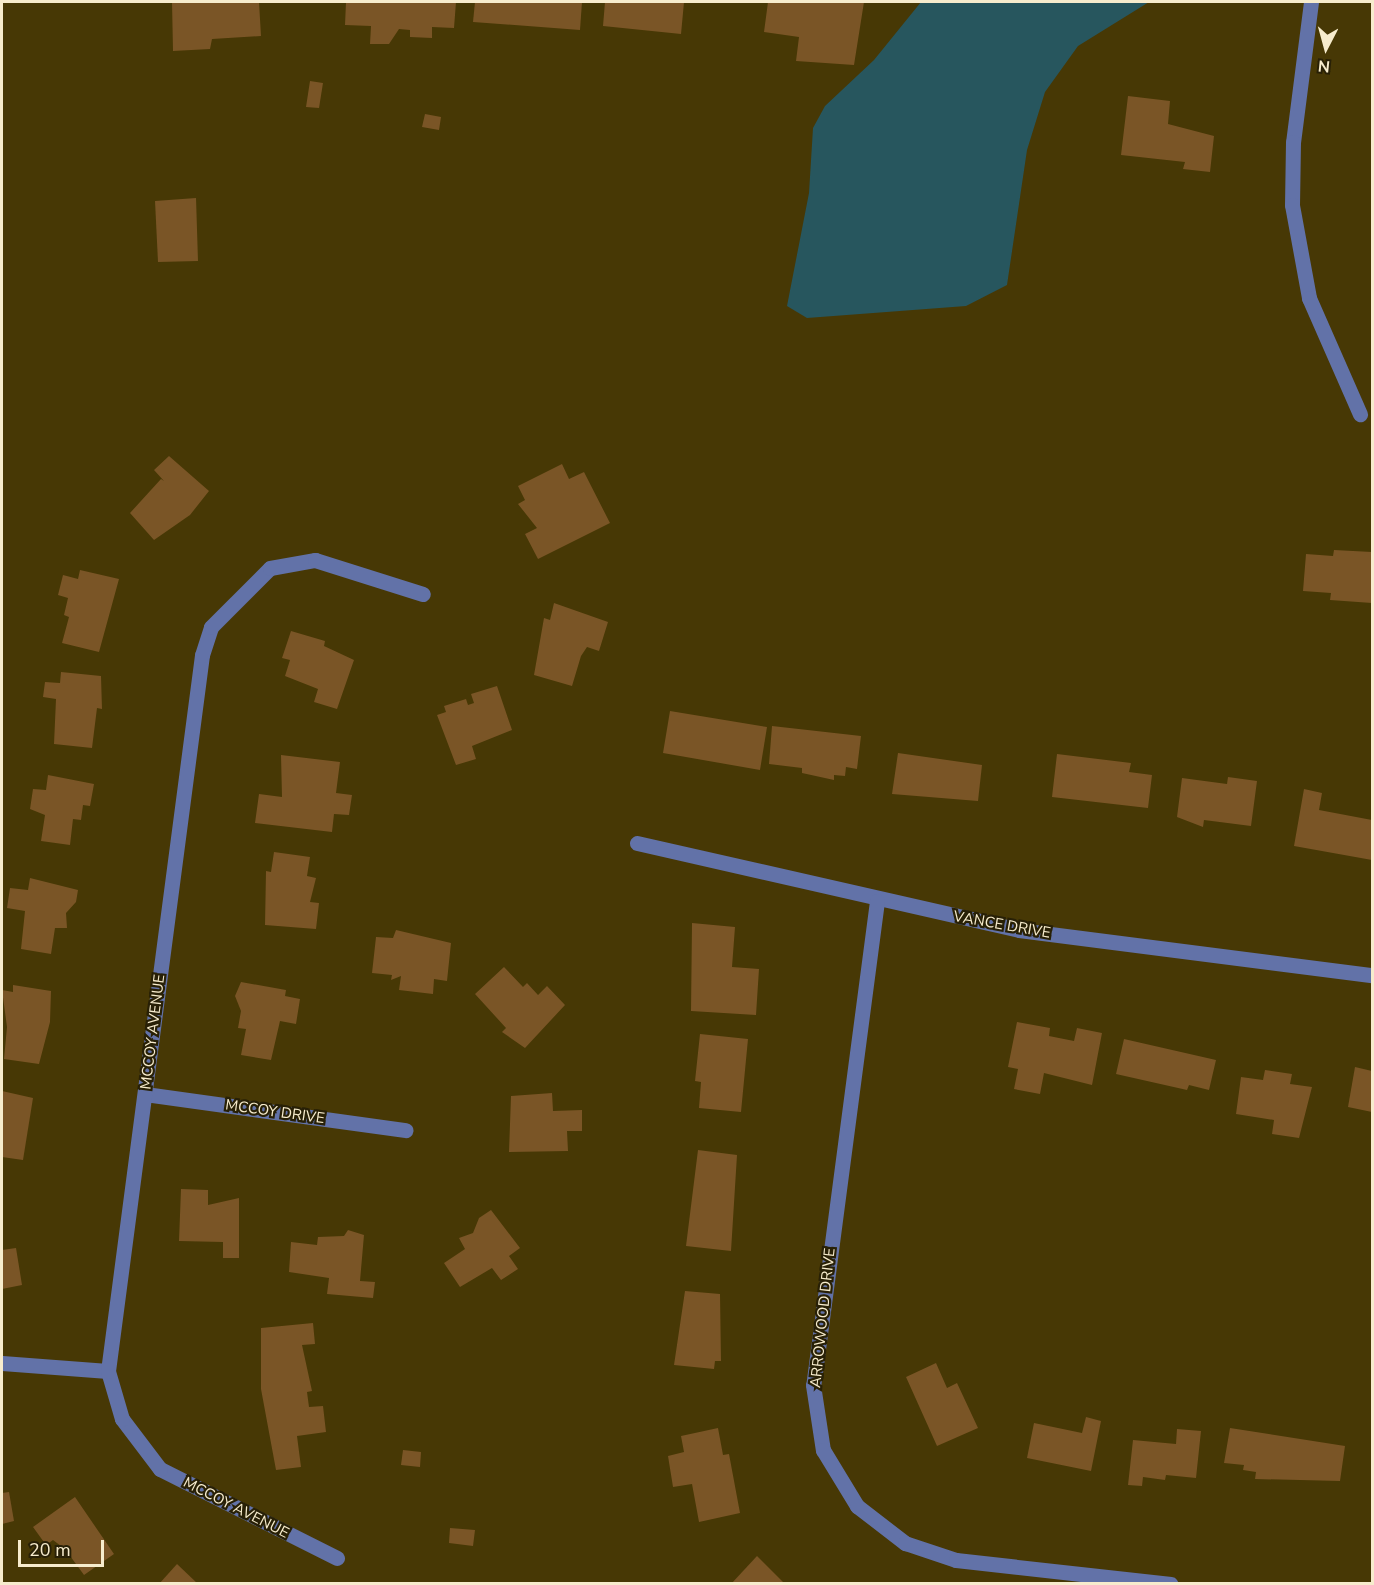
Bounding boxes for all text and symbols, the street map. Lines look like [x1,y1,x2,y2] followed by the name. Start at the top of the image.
[1296,18,1356,78] north arrow
[1317,54,1331,77] text: N
[952,908,1052,942] street label: VANCE DRIVE
[137,973,169,1091] street label: MCCOY AVENUE
[224,1096,326,1128] street label: MCCOY DRIVE
[807,1247,839,1389] street label: ARROWOOD DRIVE
[180,1474,292,1542] street label: MCCOY AVENUE
[21,1528,106,1566] scale bar
[29,1538,71,1562] text: 20 m

